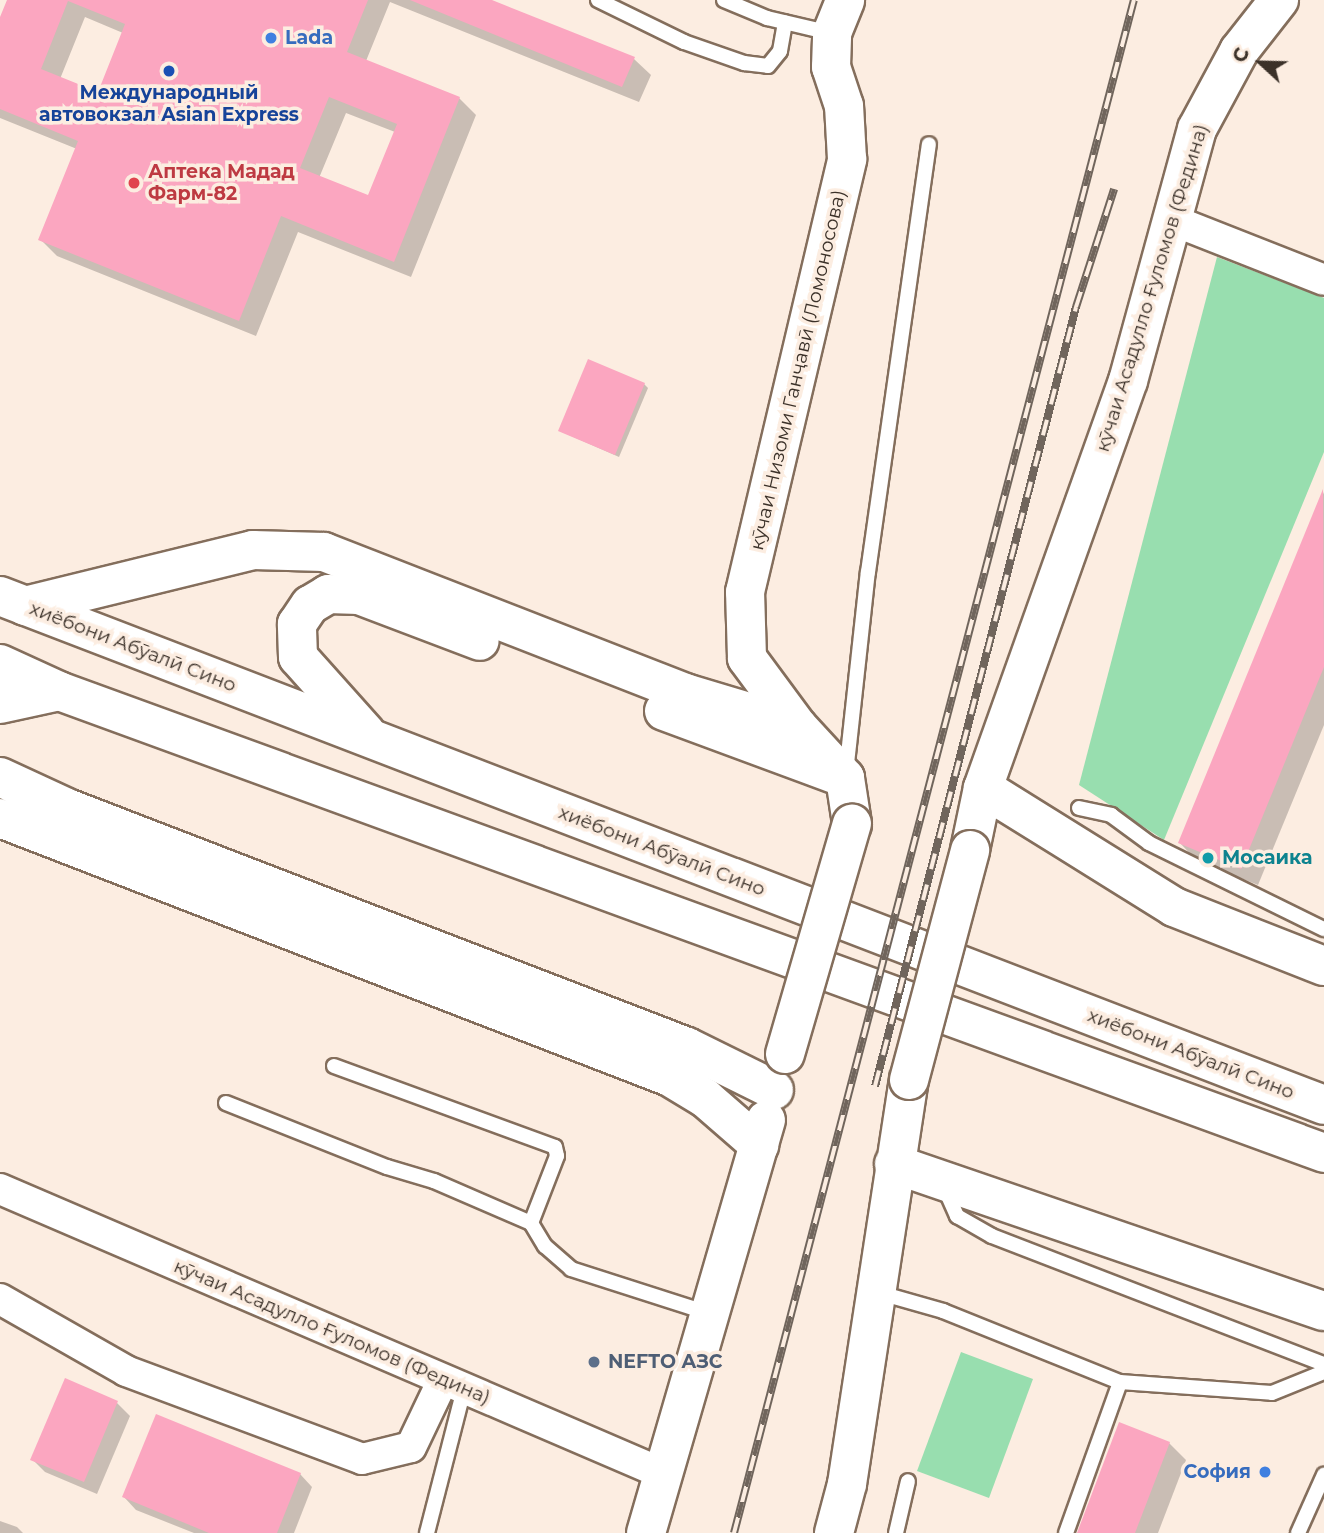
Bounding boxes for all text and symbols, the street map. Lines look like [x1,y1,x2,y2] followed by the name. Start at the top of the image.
[285,27,333,49] place label: Lada
[1226,28,1296,98] north arrow
[263,30,279,46] marker: Lada
[1228,44,1254,66] text: С
[161,63,177,79] marker: Международный автовокзал Asian Express
[39,82,299,126] place label: Международный автовокзал Asian Express
[1091,121,1213,455] street label: кӯчаи Асадулло Ғуломов (Федина)
[148,161,295,205] place label: Аптека Мадад Фарм-82
[126,175,142,191] marker: Аптека Мадад Фарм-82
[745,188,851,552] street label: кӯчаи Низоми Ганҷавӣ (Ломоносова)
[26,597,240,697] street label: хиёбони Абӯалӣ Сино
[555,801,769,901] street label: хиёбони Абӯалӣ Сино
[1222,847,1312,869] place label: Мосаика
[1200,850,1216,866] marker: Мосаика
[1084,1004,1298,1104] street label: хиёбони Абӯалӣ Сино
[170,1255,494,1409] street label: кӯчаи Асадулло Ғуломов (Федина)
[608,1351,723,1373] place label: NEFTO АЗС
[586,1354,602,1370] marker: NEFTO АЗС
[1184,1461,1251,1483] place label: София
[1257,1464,1273,1480] marker: София

